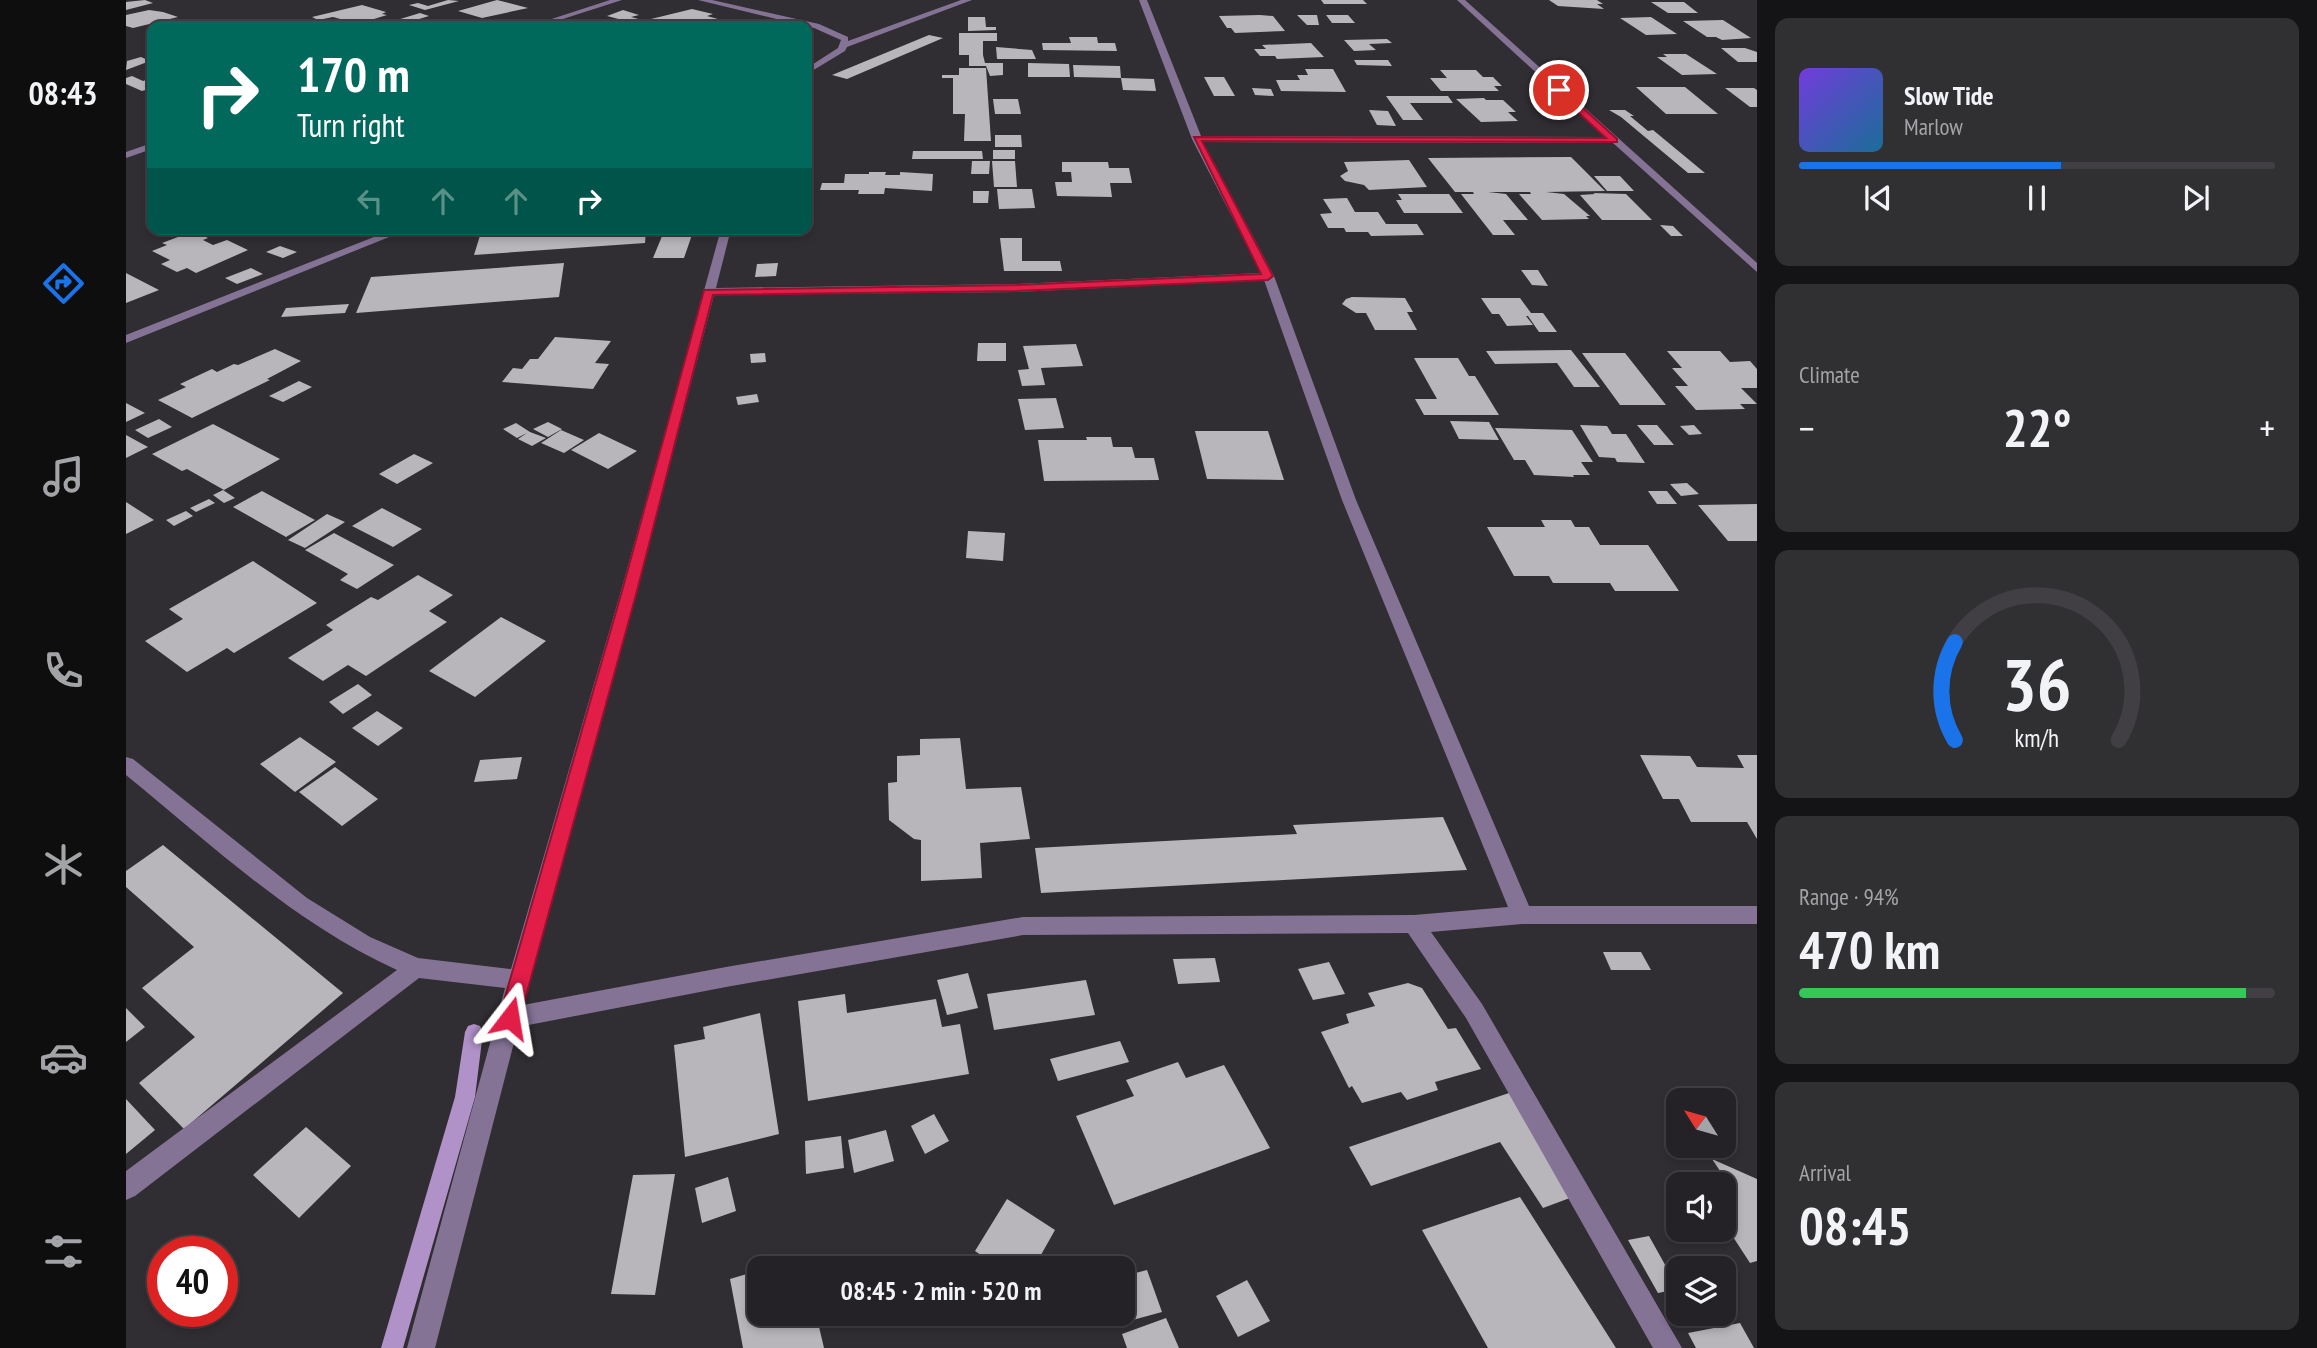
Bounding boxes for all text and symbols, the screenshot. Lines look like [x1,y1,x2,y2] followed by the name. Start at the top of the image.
[297,42,410,106] text: 170 m
[182,49,273,140] icon: right
[1529,60,1589,120] pin
[1540,71,1578,109] icon: arrive
[28,72,98,114] text: 08:43
[1904,79,1994,112] text: Slow Tide
[297,104,405,146] text: Turn right
[1904,112,1963,141] text: Marlow
[1859,179,1897,217] icon: previous
[2018,179,2056,217] icon: pause
[2177,179,2215,217] icon: next
[351,182,389,220] icon: left
[424,182,462,220] icon: ahead
[497,182,535,220] icon: ahead
[570,182,608,220] icon: right
[39,259,88,308] icon: directions
[1799,360,1860,389] text: Climate
[2003,394,2071,461] text: 22°
[1799,403,1815,452] text: −
[2259,403,2275,452] text: +
[39,452,88,501] icon: music
[2002,636,2072,730] text: 36
[39,646,88,695] icon: phone
[2015,722,2059,754] text: km/h
[39,840,88,889] icon: climate
[1799,882,1899,911] text: Range · 94%
[1799,916,1940,983] text: 470 km
[473,981,547,1055] position arrow
[39,1033,88,1082] icon: car
[1666,1088,1736,1158] north arrow
[1666,1088,1736,1326] map controls
[1799,1158,1851,1187] text: Arrival
[1666,1172,1736,1242] button: sound
[1799,1192,1911,1259] text: 08:45
[39,1227,88,1276] icon: filters
[147,1236,238,1327] speed limit sign: 40
[1666,1256,1736,1326] button: layers
[841,1274,1041,1307] text: 08:45 · 2 min · 520 m

